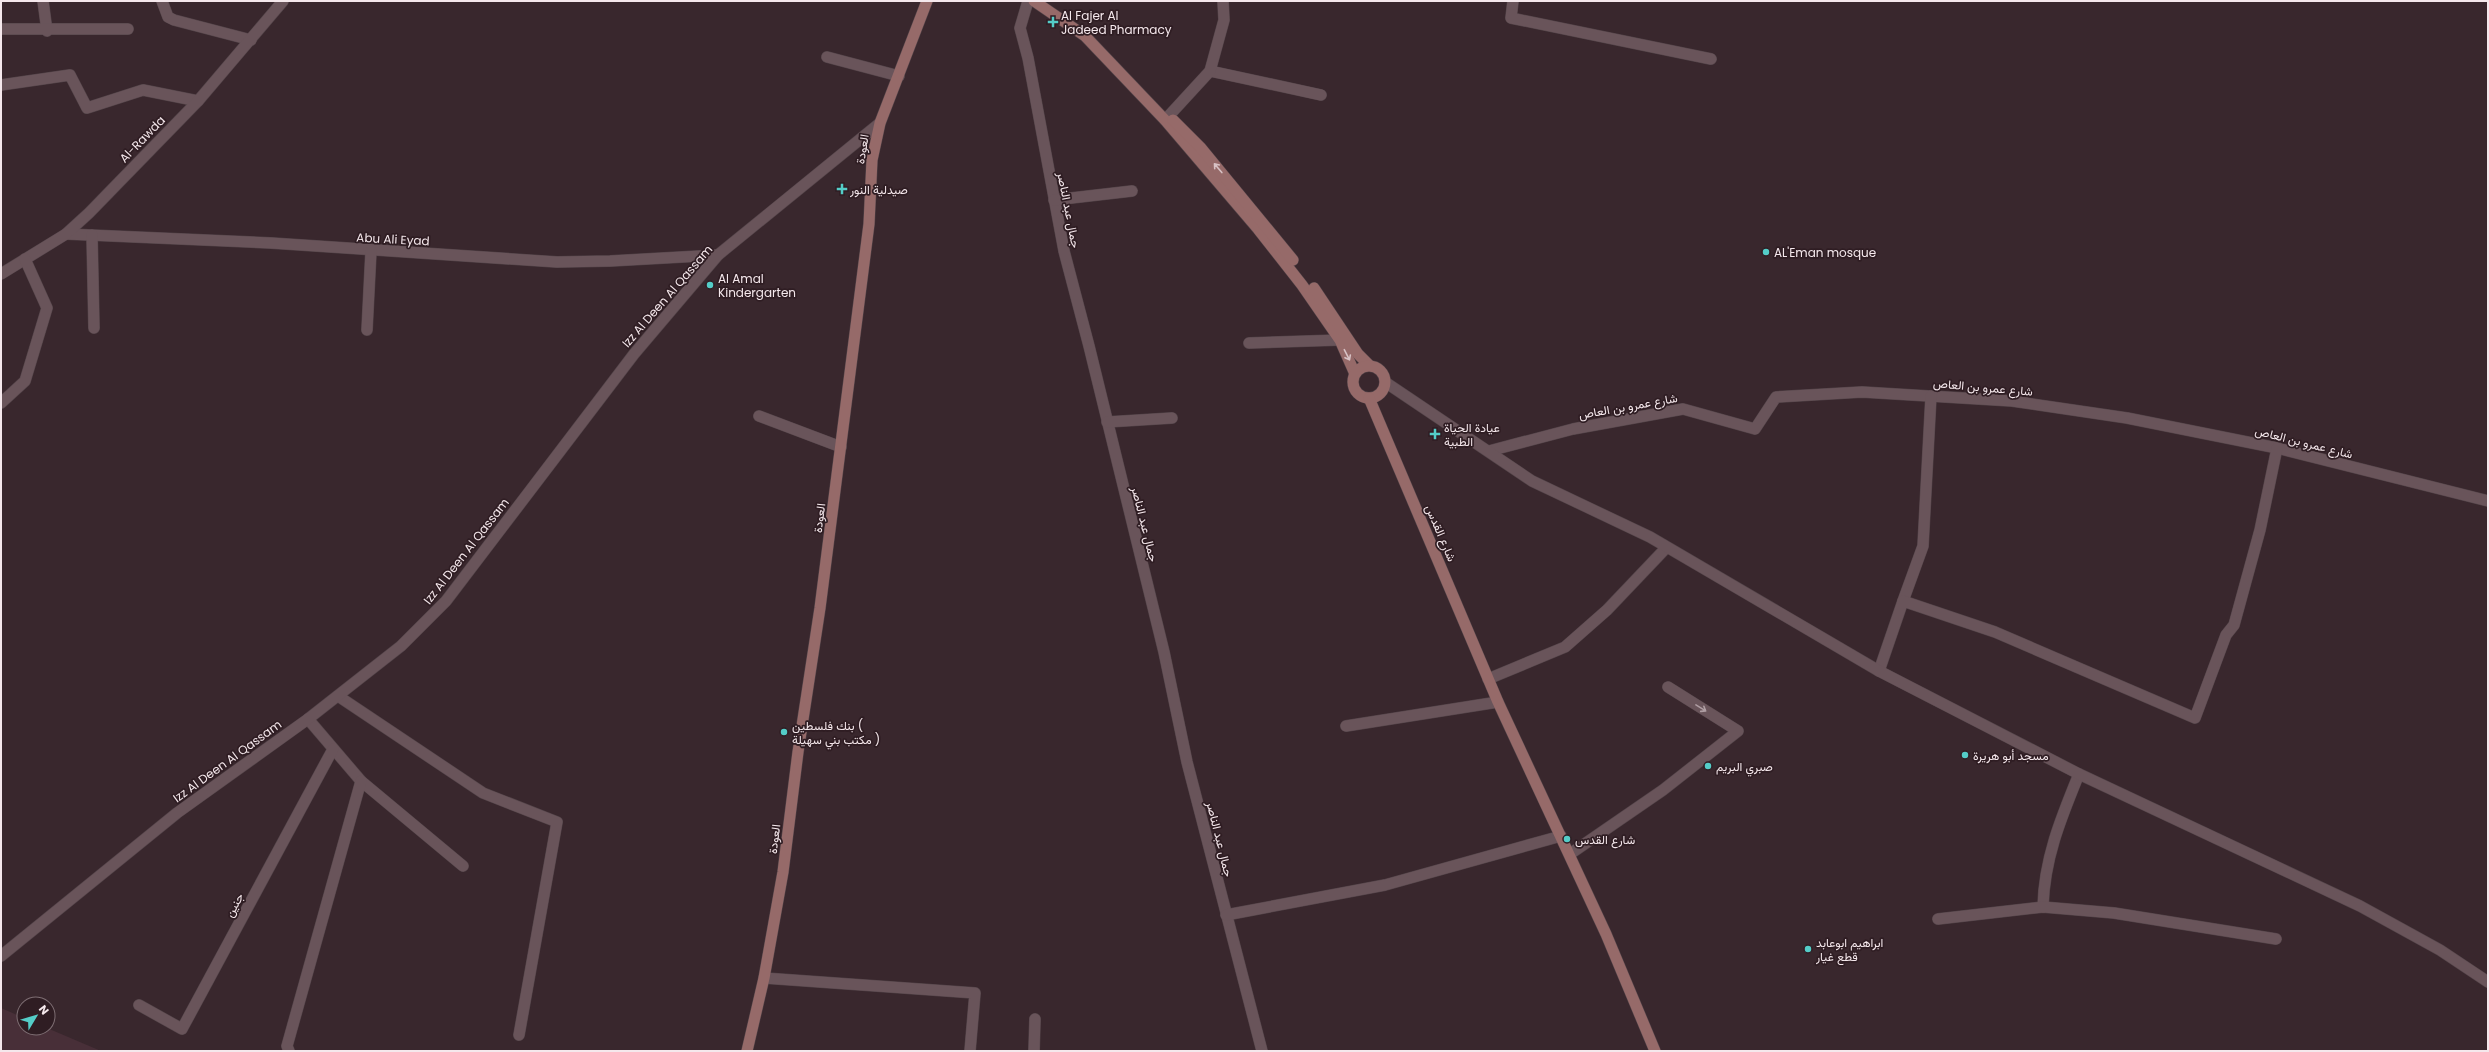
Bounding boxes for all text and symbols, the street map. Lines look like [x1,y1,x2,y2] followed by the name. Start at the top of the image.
[1061,7,1172,38] place label: Al Fajer Al Jadeed Pharmacy
[1048,17,1058,27] marker: Al Fajer Al Jadeed Pharmacy
[115,112,169,166] street label: Al-Rawda
[851,133,873,165] street label: العودة
[1214,163,1223,174] one-way arrow
[1053,170,1085,249] street label: جمال عبد الناصر
[849,181,908,198] place label: صيدلية النور
[837,184,847,194] marker: صيدلية النور
[356,229,430,249] street label: Abu Ali Eyad
[618,241,716,351] street label: Izz Al Deen Al Qassam
[1774,244,1876,261] place label: AL'Eman mosque
[1761,247,1771,257] marker: AL'Eman mosque
[718,270,796,301] place label: Al Amal Kindergarten
[705,280,715,290] marker: Al Amal Kindergarten
[1344,349,1352,361] one-way arrow
[1932,374,2034,401] street label: شارع عمرو بن العاص
[1577,389,1679,424] street label: شارع عمرو بن العاص
[1444,419,1500,450] place label: عيادة الحياة الطبية
[2253,422,2355,463] street label: شارع عمرو بن العاص
[1429,428,1441,440] marker: عيادة الحياة الطبية
[1127,484,1163,563] street label: جمال عبد الناصر
[419,494,513,608] street label: Izz Al Deen Al Qassam
[809,502,829,534] street label: العودة
[1421,502,1461,564] street label: شارع القدس
[1695,704,1706,712] one-way arrow
[169,716,285,806] street label: Izz Al Deen Al Qassam
[792,717,880,750] place label: بنك فلسطين ( مكتب بني سهيلة )
[779,727,789,737] marker: بنك فلسطين ( مكتب بني سهيلة )
[1973,747,2049,764] place label: مسجد أبو هريرة
[1960,750,1970,760] marker: مسجد أبو هريرة
[1716,758,1773,777] place label: صبري البريم
[1703,761,1713,771] marker: صبري البريم
[1202,799,1238,878] street label: جمال عبد الناصر
[764,823,784,855] street label: العودة
[1575,831,1635,849] place label: شارع القدس
[1562,834,1572,844] marker: شارع القدس
[221,890,247,920] street label: جنين
[1815,934,1883,966] place label: ابراهيم ابوعابد قطع غيار
[1803,944,1813,954] marker: ابراهيم ابوعابد قطع غيار
[16,996,56,1036] north arrow
[35,1002,53,1018] text: N

